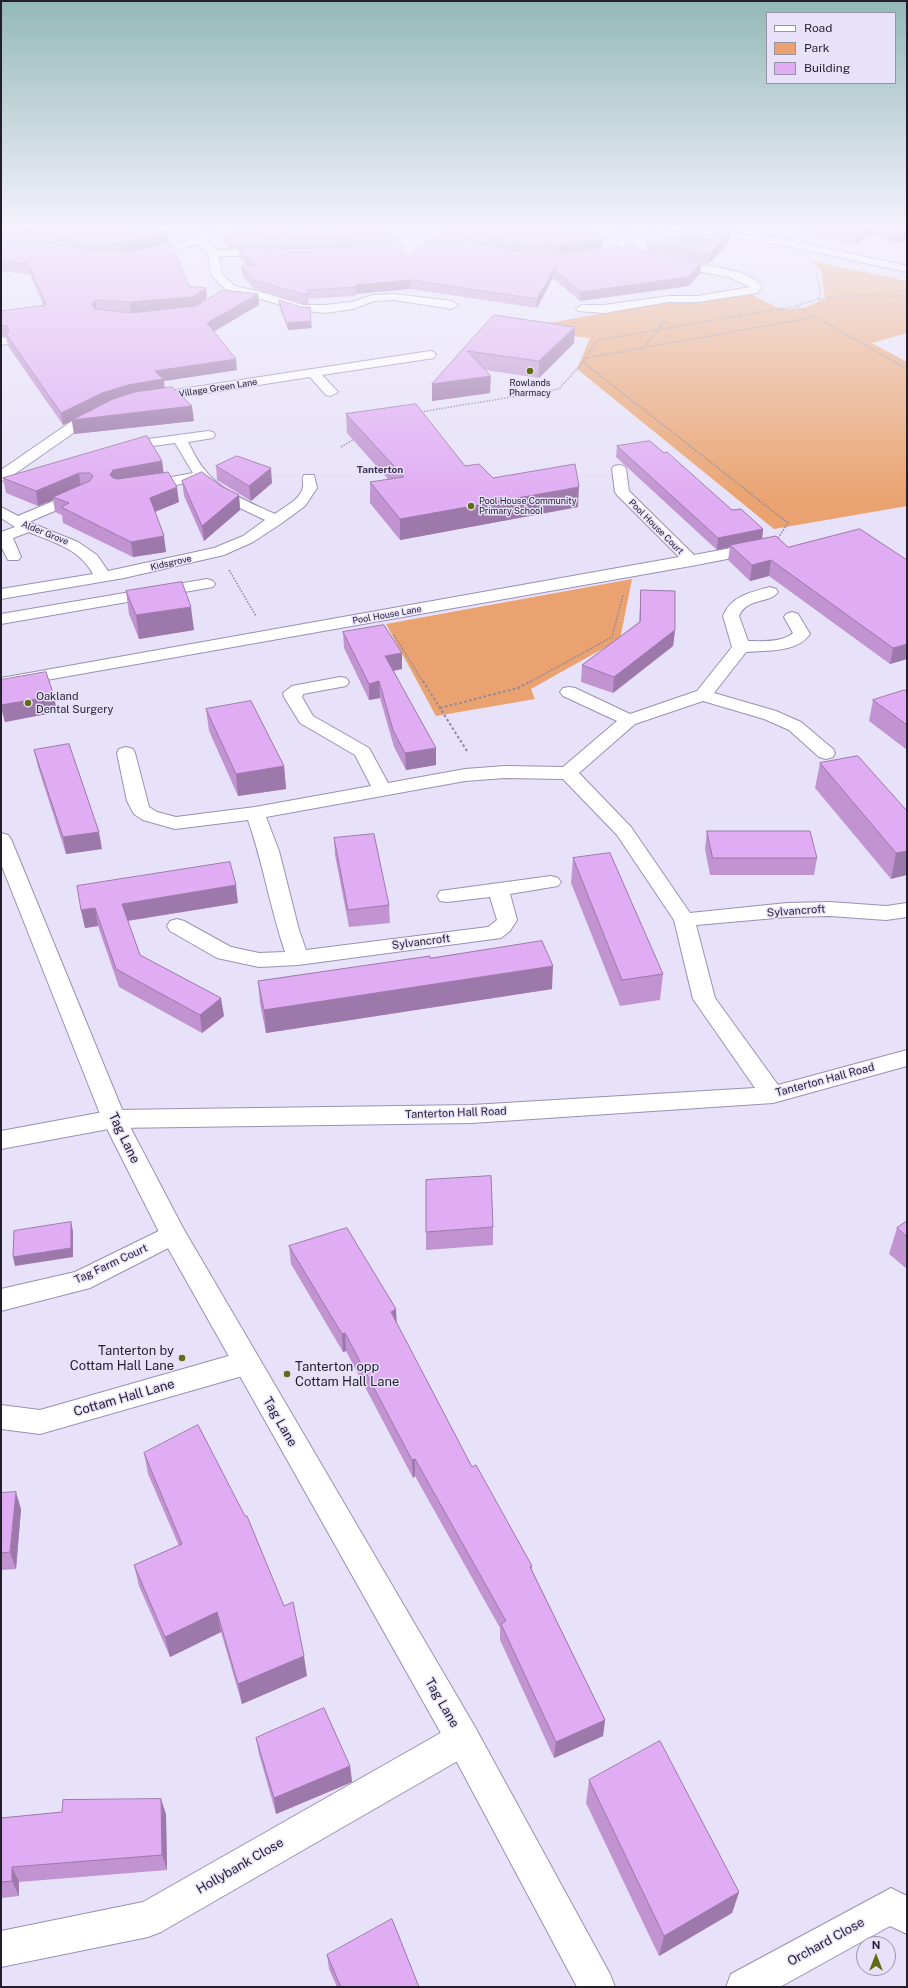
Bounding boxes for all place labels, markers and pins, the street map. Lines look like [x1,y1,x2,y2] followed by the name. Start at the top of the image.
[525,366,535,376] marker: Rowlands Pharmacy
[509,378,551,399] place label: Rowlands Pharmacy
[479,496,577,517] place label: Pool House Community Primary School
[466,501,476,511] marker: Pool House Community Primary School
[36,690,113,716] place label: Oakland Dental Surgery
[23,698,33,708] marker: Oakland Dental Surgery
[70,1343,174,1374] place label: Tanterton by Cottam Hall Lane
[177,1353,187,1363] marker: Tanterton by Cottam Hall Lane
[295,1359,399,1390] place label: Tanterton opp Cottam Hall Lane
[282,1369,292,1379] marker: Tanterton opp Cottam Hall Lane

